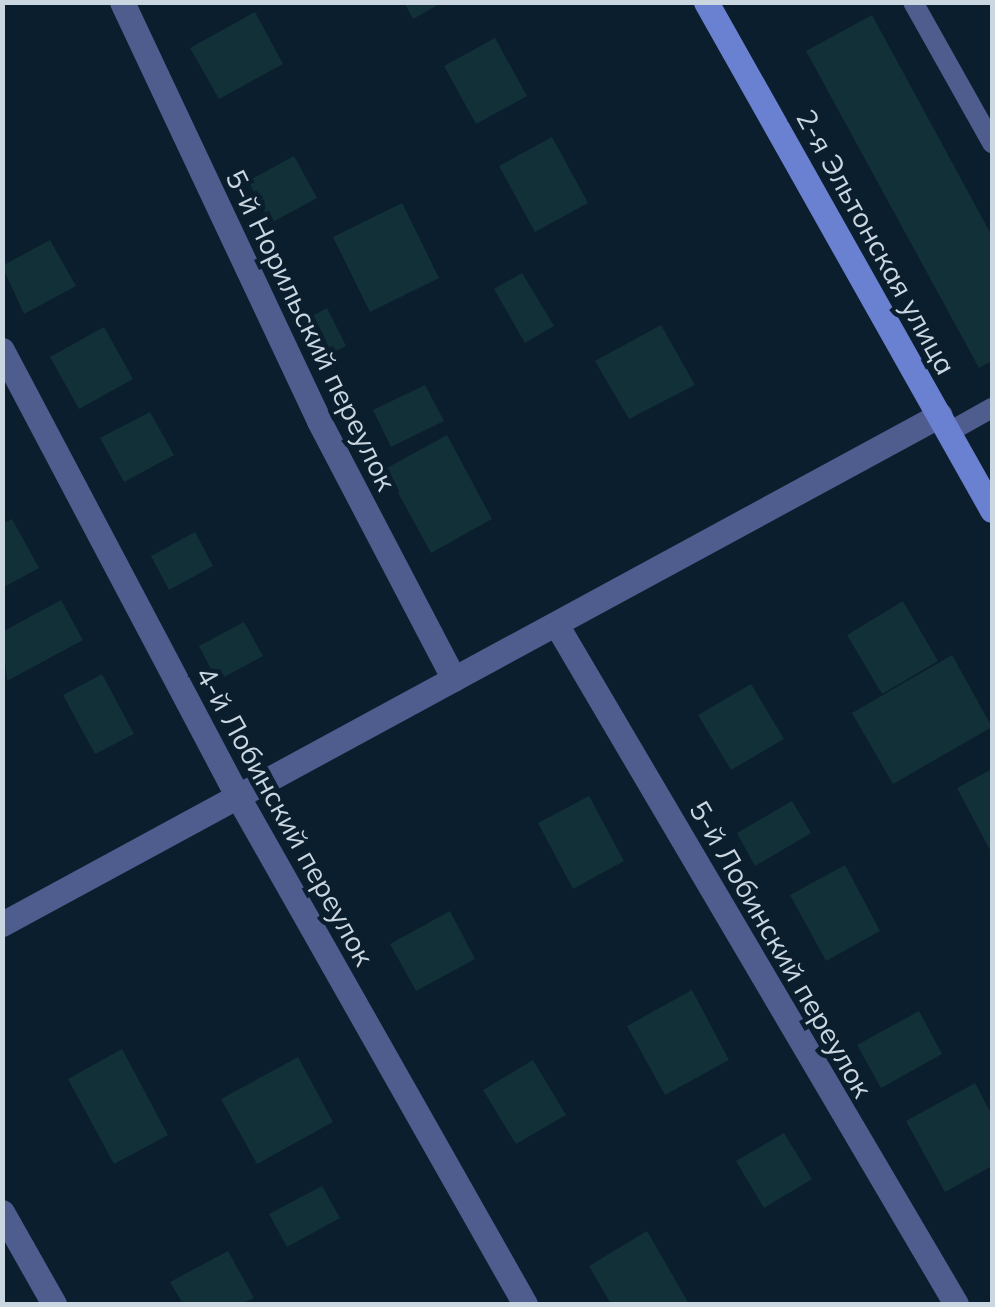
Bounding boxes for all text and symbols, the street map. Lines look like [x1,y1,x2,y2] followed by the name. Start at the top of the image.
[789,104,963,380] street label: 2-я Эльтонская улица
[219,164,403,496] street label: 5-й Норильский переулок
[189,661,381,971] street label: 4-й Лобинский переулок
[682,795,880,1103] street label: 5-й Лобинский переулок

